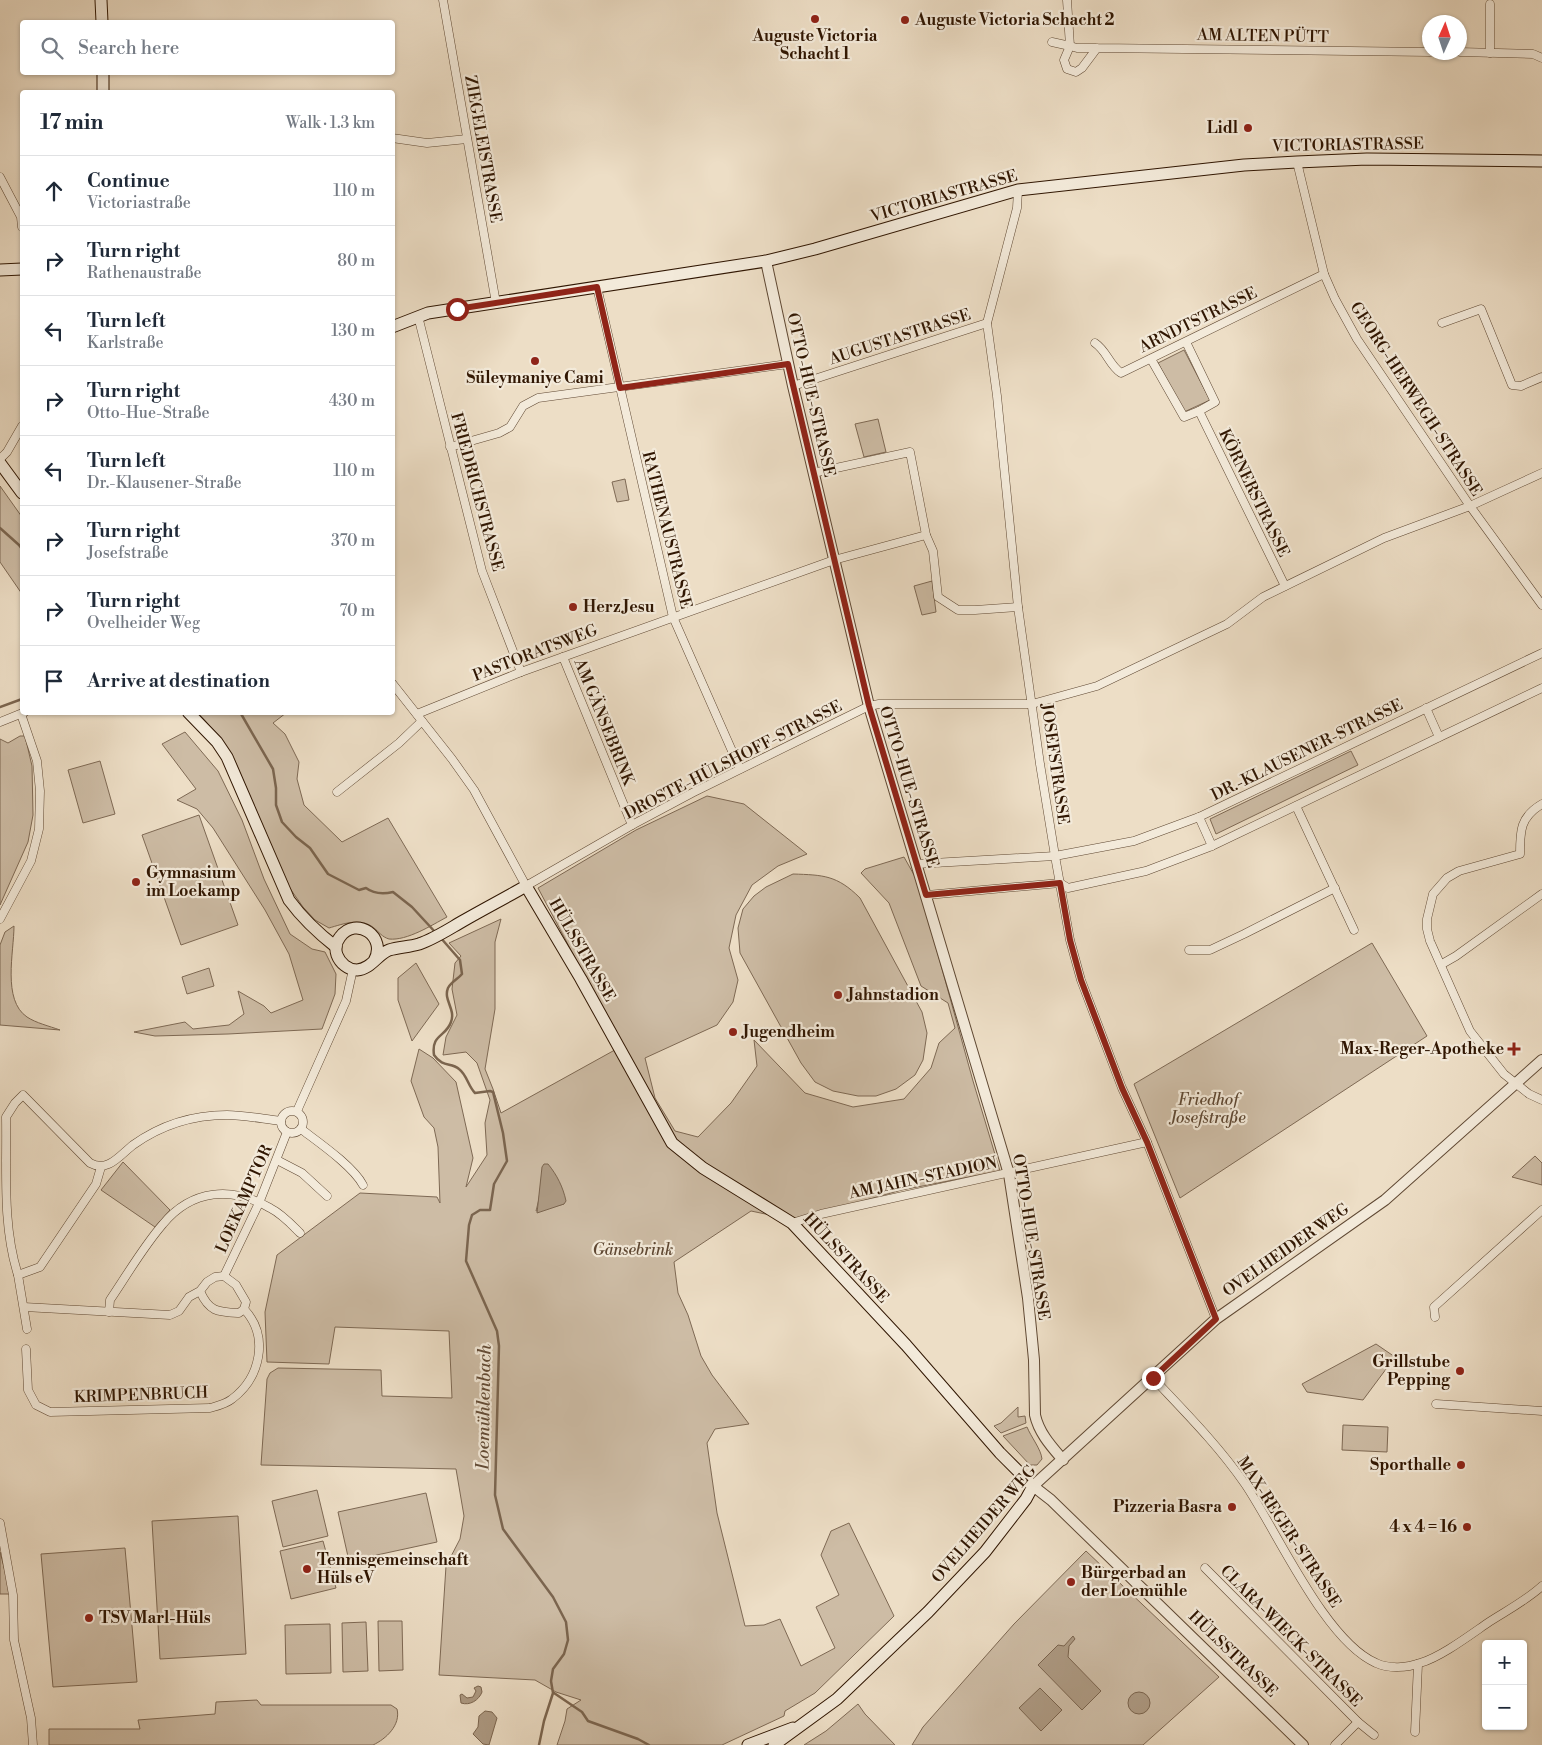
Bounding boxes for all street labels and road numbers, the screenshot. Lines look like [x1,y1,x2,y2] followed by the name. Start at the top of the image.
[1196,23,1329,47] street label: AM ALTEN PÜTT
[460,74,506,224] street label: ZIEGELEISTRASSE
[1271,134,1424,156] street label: VICTORIASTRASSE
[867,165,1020,227] street label: VICTORIASTRASSE
[1135,283,1260,358] street label: ARNDTSTRASSE
[1346,298,1486,500] street label: GEORG-HERWEGH-STRASSE
[826,305,973,370] street label: AUGUSTASTRASSE
[782,311,840,479] street label: OTTO-HUE-STRASSE
[446,410,508,574] street label: FRIEDRICHSTRASSE
[1214,425,1296,560] street label: KÖRNERSTRASSE
[638,449,696,611] street label: RATHENAUSTRASSE
[470,620,600,686] street label: PASTORATSWEG
[569,655,640,789] street label: AM GÄNSEBRINK
[620,694,845,824] street label: DROSTE-HÜLSHOFF-STRASSE
[1208,695,1406,805] street label: DR.-KLAUSENER-STRASSE
[1036,701,1073,826] street label: JOSEFSTRASSE
[875,704,943,870] street label: OTTO-HUE-STRASSE
[544,894,621,1005] street label: HÜLSSTRASSE
[211,1141,277,1256] street label: LOEKAMPTOR
[846,1152,999,1204] street label: AM JAHN-STADION
[1008,1152,1054,1322] street label: OTTO-HUE-STRASSE
[1219,1199,1353,1301] street label: OVELHEIDER WEG
[799,1207,894,1307] street label: HÜLSSTRASSE
[74,1383,209,1407] street label: KRIMPENBRUCH
[1233,1453,1345,1611] street label: MAX-REGER-STRASSE
[927,1461,1041,1587] street label: OVELHEIDER WEG
[1216,1561,1366,1711] street label: CLARA-WIECK-STRASSE
[1184,1605,1283,1702] street label: HÜLSSTRASSE

